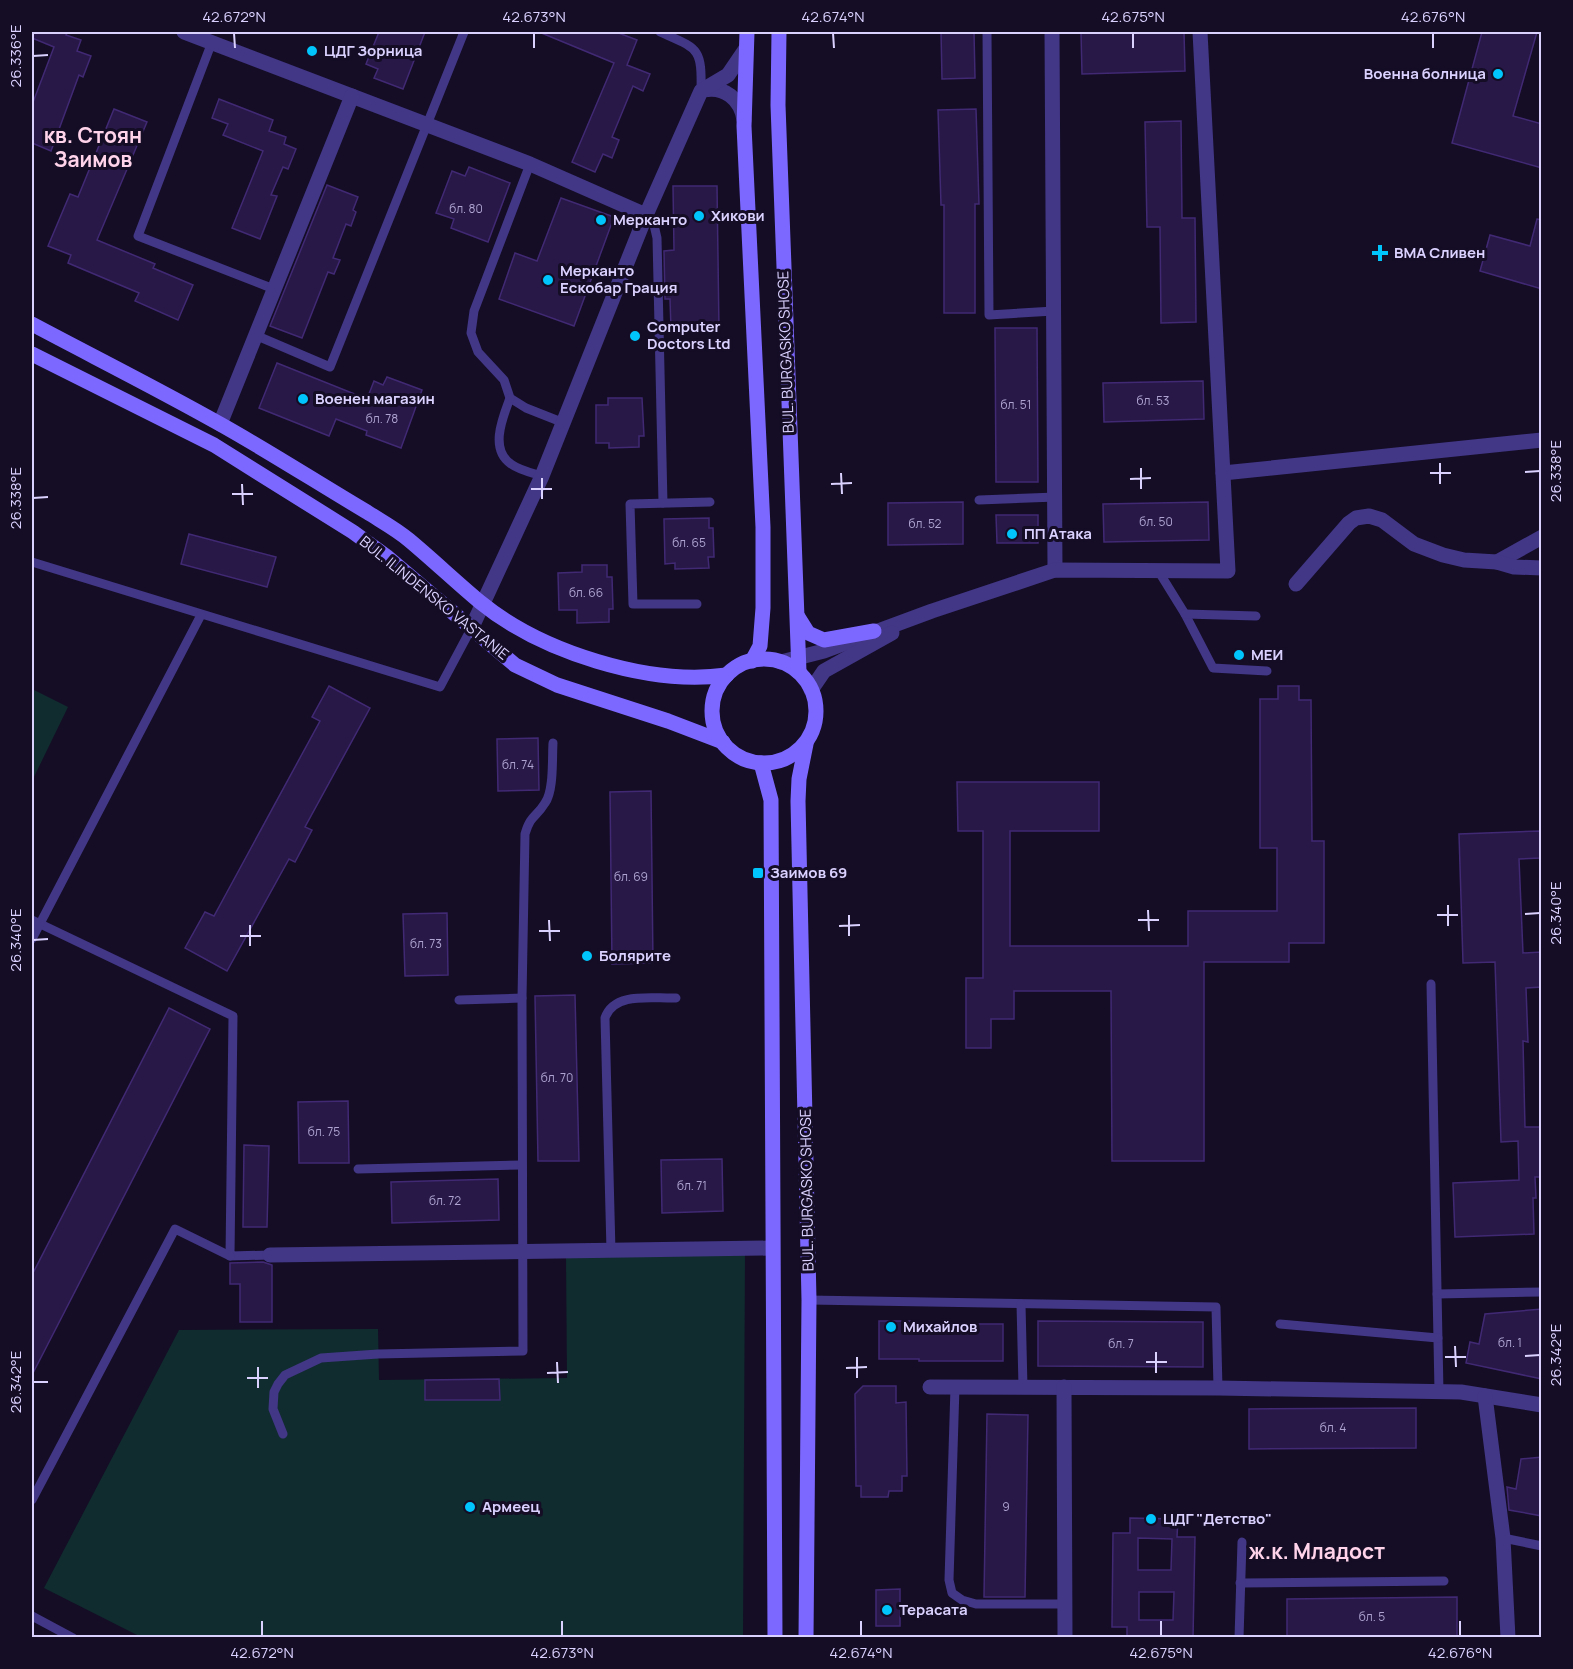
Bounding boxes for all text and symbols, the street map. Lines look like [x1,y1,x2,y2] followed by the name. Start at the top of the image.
[202,6,266,27] text: 42.672°N
[502,6,566,27] text: 42.673°N
[801,6,865,27] text: 42.674°N
[1101,6,1165,27] text: 42.675°N
[1401,6,1465,27] text: 42.676°N
[5,25,26,87] text: 26.336°E
[324,40,422,61] place label: ЦДГ Зорница
[305,44,319,58] marker: ЦДГ Зорница
[1364,63,1486,84] place label: Военна болница
[1491,67,1505,81] marker: Военна болница
[44,121,142,173] district label: кв. Стоян Заимов
[449,200,483,217] house number: бл. 80
[711,205,765,226] place label: Хикови
[613,209,687,230] place label: Мерканто
[692,209,706,223] marker: Хикови
[594,213,608,227] marker: Мерканто
[1394,242,1485,263] place label: ВМА Сливен
[1371,244,1389,262] marker: ВМА Сливен
[560,260,677,298] place label: Мерканто Ескобар Грация
[772,270,799,434] street label: BUL. BURGASKO SHOSE
[541,273,555,287] marker: Мерканто Ескобар Грация
[647,316,731,354] place label: Computer Doctors Ltd
[628,329,642,343] marker: Computer Doctors Ltd
[315,388,435,409] place label: Военен магазин
[296,392,310,406] marker: Военен магазин
[1137,392,1169,409] house number: бл. 53
[1001,396,1031,413] house number: бл. 51
[366,410,398,427] house number: бл. 78
[1545,440,1566,502] text: 26.338°E
[5,467,26,529] text: 26.338°E
[1139,513,1173,530] house number: бл. 50
[909,515,942,532] house number: бл. 52
[1024,523,1092,544] place label: ПП Атака
[1005,527,1019,541] marker: ПП Атака
[355,531,513,664] street label: BUL. ILINDENSKO VASTANIE
[672,534,706,551] house number: бл. 65
[569,584,603,601] house number: бл. 66
[1251,644,1283,665] place label: МЕИ
[1232,648,1246,662] marker: МЕИ
[502,756,534,773] house number: бл. 74
[770,862,847,883] place label: Заимов 69
[751,866,765,880] marker: Заимов 69
[614,868,648,885] house number: бл. 69
[1545,881,1566,945] text: 26.340°E
[5,908,26,972] text: 26.340°E
[410,935,442,952] house number: бл. 73
[599,945,671,966] place label: Болярите
[580,949,594,963] marker: Болярите
[541,1069,573,1086] house number: бл. 70
[795,1109,818,1271] street label: BUL. BURGASKO SHOSE
[308,1123,340,1140] house number: бл. 75
[677,1177,707,1194] house number: бл. 71
[429,1192,461,1209] house number: бл. 72
[903,1316,977,1337] place label: Михайлов
[884,1320,898,1334] marker: Михайлов
[1545,1324,1566,1386] text: 26.342°E
[1498,1334,1522,1351] house number: бл. 1
[1108,1335,1134,1352] house number: бл. 7
[5,1351,26,1413] text: 26.342°E
[1320,1419,1346,1436] house number: бл. 4
[482,1496,540,1517] place label: Армеец
[1002,1498,1010,1515] house number: 9
[463,1500,477,1514] marker: Армеец
[1163,1508,1272,1529] place label: ЦДГ "Детство"
[1144,1512,1158,1526] marker: ЦДГ "Детство"
[1249,1537,1385,1565] district label: ж.к. Младост
[899,1599,968,1620] place label: Терасата
[880,1603,894,1617] marker: Терасата
[1359,1608,1385,1625] house number: бл. 5
[230,1642,294,1663] text: 42.672°N
[530,1642,594,1663] text: 42.673°N
[829,1642,893,1663] text: 42.674°N
[1129,1642,1193,1663] text: 42.675°N
[1428,1642,1492,1663] text: 42.676°N

